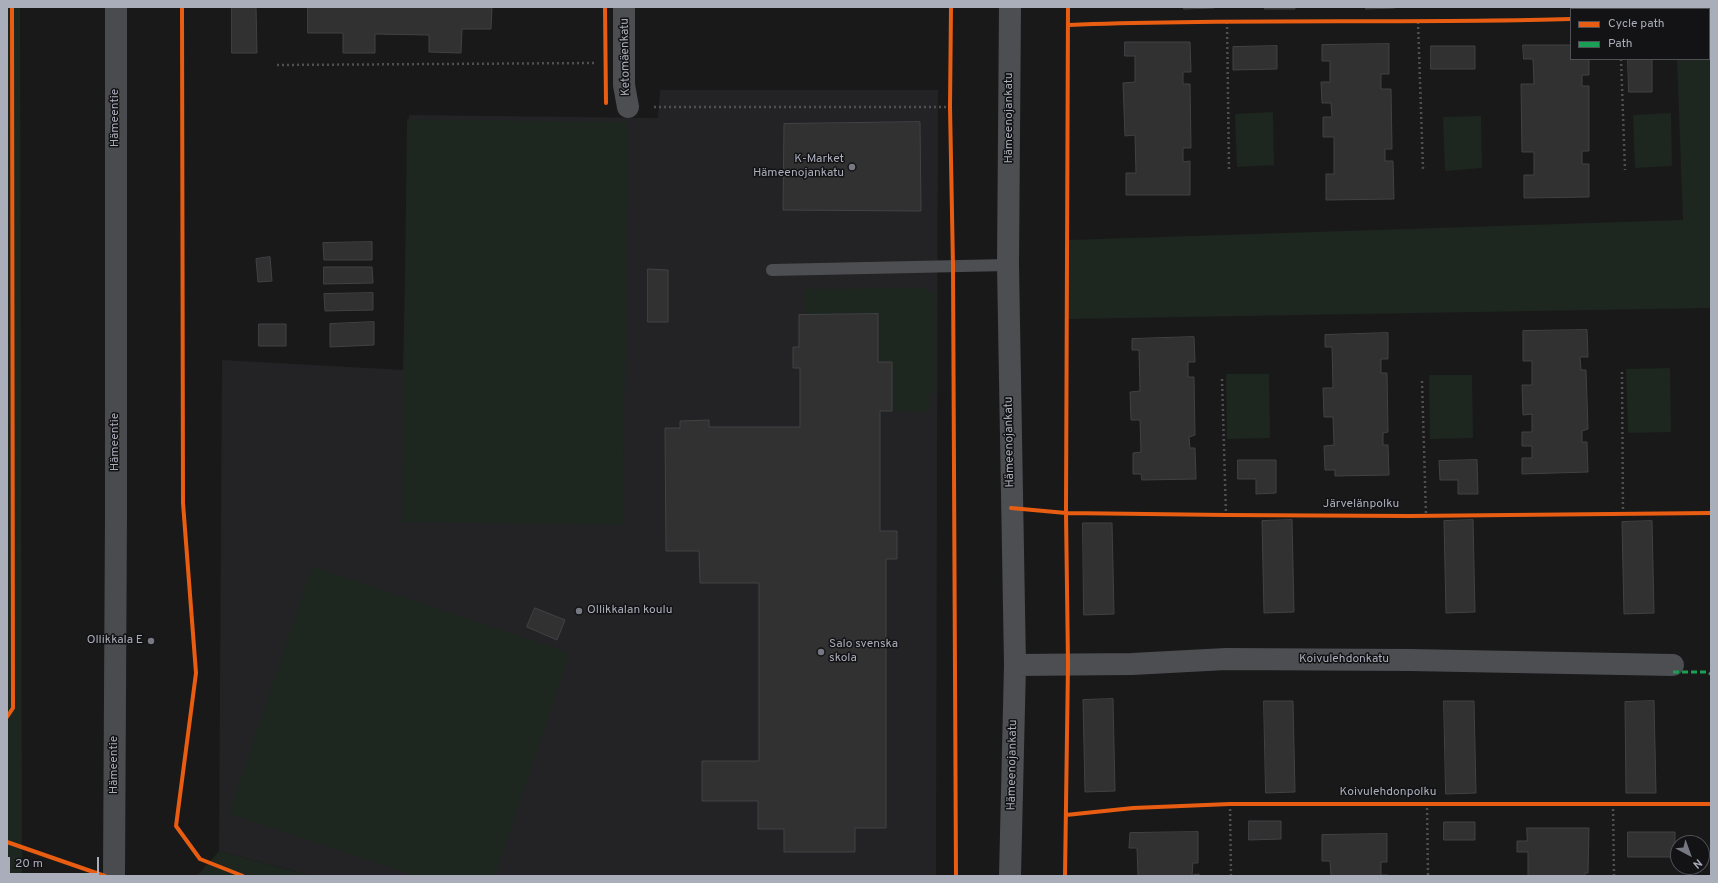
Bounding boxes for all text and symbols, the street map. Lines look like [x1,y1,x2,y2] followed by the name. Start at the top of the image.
[1570,8,1710,60] legend
[1608,16,1665,32] text: Cycle path
[618,18,634,96] street label: Ketomäenkatu
[1608,36,1633,52] text: Path
[1003,72,1017,164] street label: Hämeenojankatu
[109,89,123,147] street label: Hämeentie
[753,153,844,181] place label: K-Market Hämeenojankatu
[847,162,857,172] marker: K-Market Hämeenojankatu
[1002,396,1018,488] street label: Hämeenojankatu
[109,413,123,471] street label: Hämeentie
[1323,498,1399,512] street label: Järvelänpolku
[587,604,672,618] place label: Ollikkalan koulu
[574,606,584,616] marker: Ollikkalan koulu
[87,634,143,648] place label: Ollikkala E
[146,636,156,646] marker: Ollikkala E
[829,638,898,666] place label: Salo svenska skola
[816,647,826,657] marker: Salo svenska skola
[1299,653,1389,667] street label: Koivulehdonkatu
[1005,719,1021,811] street label: Hämeenojankatu
[108,736,122,794] street label: Hämeentie
[1340,786,1436,800] street label: Koivulehdonpolku
[1670,835,1710,875] north arrow
[10,849,101,875] scale bar
[1690,855,1705,871] text: N
[15,856,43,872] text: 20 m

